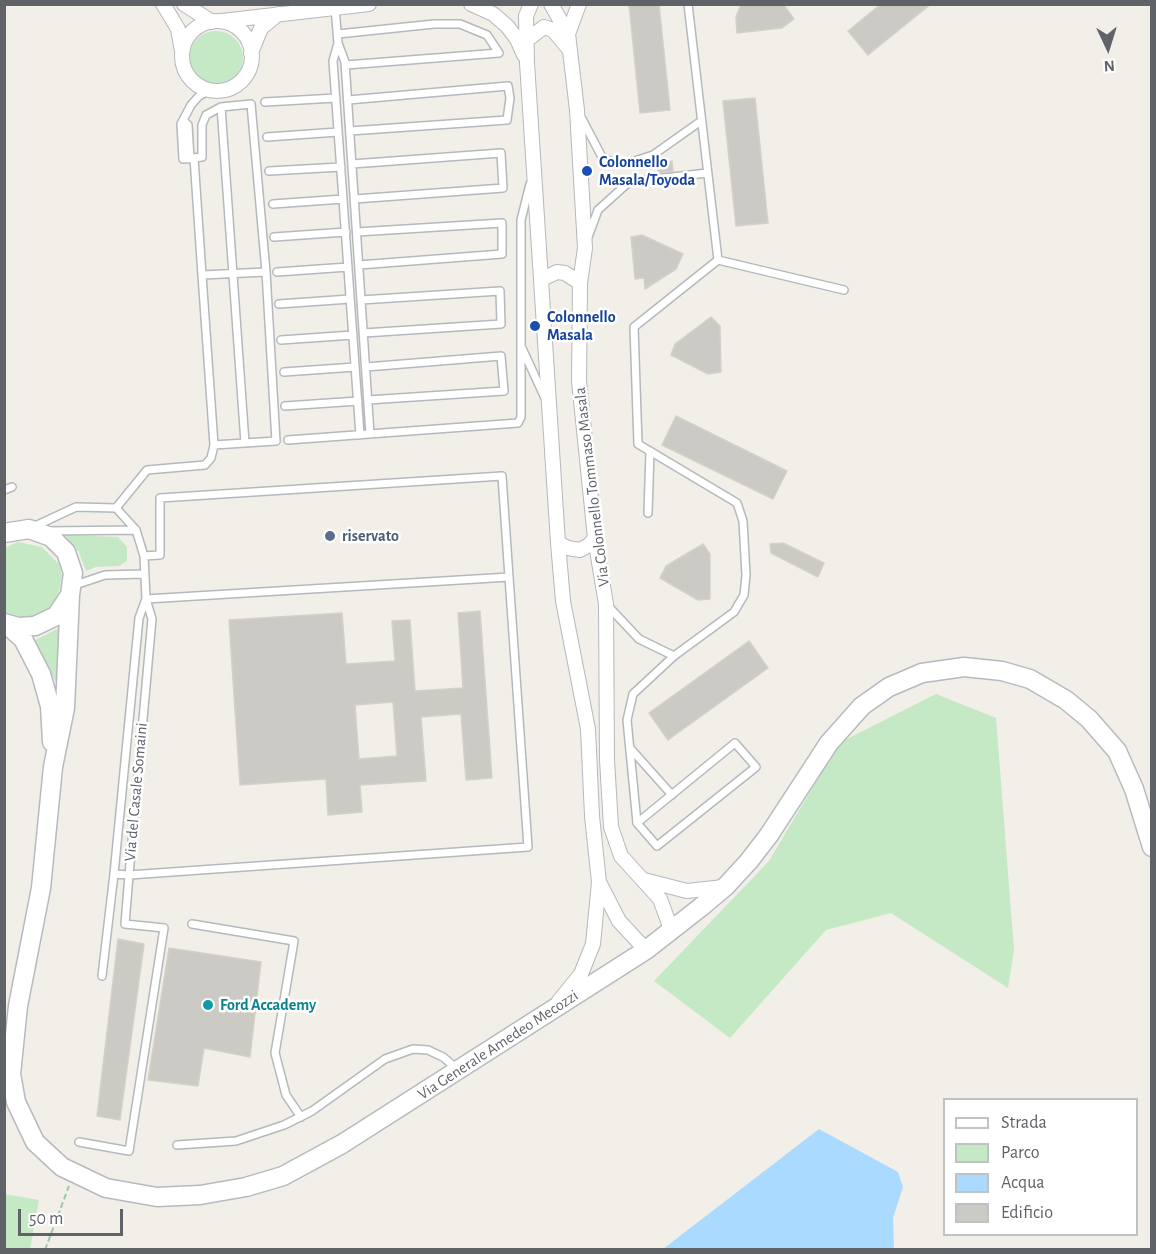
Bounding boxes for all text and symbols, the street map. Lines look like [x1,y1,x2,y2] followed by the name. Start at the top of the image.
[1078,18,1138,78] north arrow
[1103,58,1115,74] text: N
[599,152,695,190] place label: Colonnello Masala/Toyoda
[580,164,594,178] marker: Colonnello Masala/Toyoda
[547,307,616,345] place label: Colonnello Masala
[528,319,542,333] marker: Colonnello Masala
[570,386,614,588] street label: Via Colonnello Tommaso Masala
[342,526,399,546] place label: riservato
[323,529,337,543] marker: riservato
[120,722,152,862] street label: Via del Casale Somaini
[414,986,582,1104] street label: Via Generale Amedeo Mecozzi
[220,995,316,1015] place label: Ford Accademy
[201,998,215,1012] marker: Ford Accademy
[943,1098,1138,1236] legend
[1001,1114,1047,1132] text: Strada
[1001,1144,1040,1162] text: Parco
[1001,1174,1045,1192] text: Acqua
[21,1197,126,1235] scale bar
[1001,1204,1053,1222] text: Edificio
[29,1210,63,1228] text: 50 m

